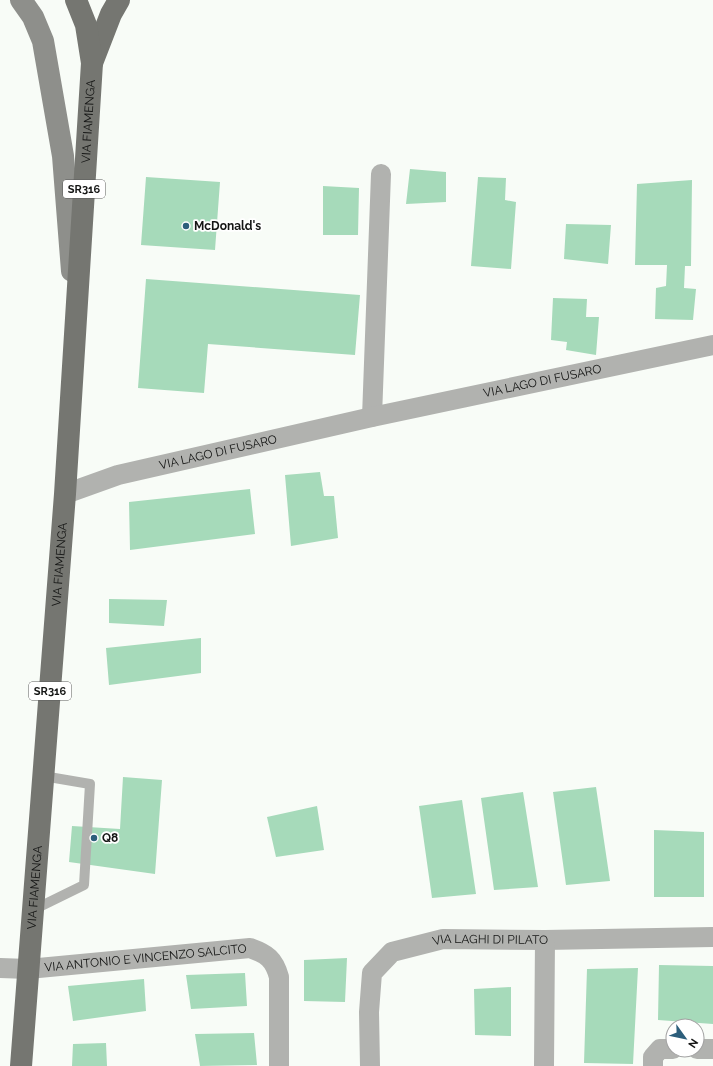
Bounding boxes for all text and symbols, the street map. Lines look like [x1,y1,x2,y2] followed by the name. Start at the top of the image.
[79,79,98,164] street label: VIA FIAMENGA
[63,180,105,198] road number: SR316
[194,219,261,233] place label: McDonald's
[181,221,191,231] marker: McDonald's
[482,362,603,400] street label: VIA LAGO DI FUSARO
[158,432,278,472] street label: VIA LAGO DI FUSARO
[49,522,70,607] street label: VIA FIAMENGA
[29,682,71,700] road number: SR316
[102,831,118,845] place label: Q8
[89,833,99,843] marker: Q8
[25,845,45,930] street label: VIA FIAMENGA
[431,932,548,948] street label: VIA LAGHI DI PILATO
[44,941,247,974] street label: VIA ANTONIO E VINCENZO SALCITO
[665,1018,705,1058] north arrow
[685,1036,701,1050] text: N

